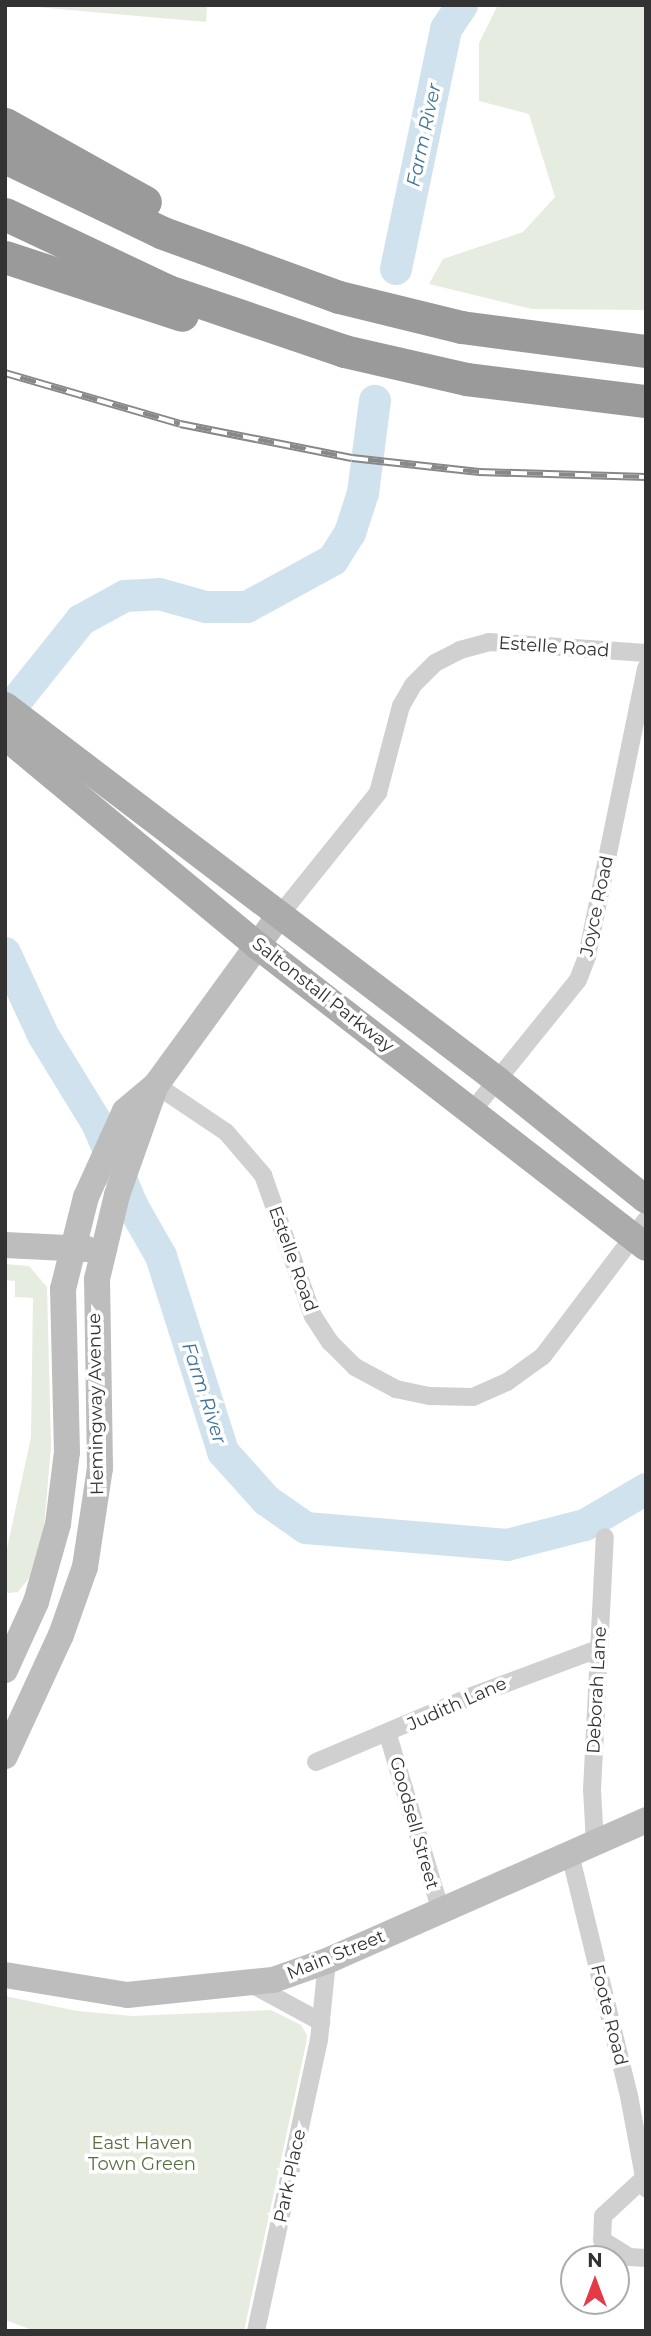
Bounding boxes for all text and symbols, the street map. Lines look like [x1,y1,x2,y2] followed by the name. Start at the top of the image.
[402,81,446,189] water label: Farm River
[498,632,610,662] street label: Estelle Road
[576,854,618,958] street label: Joyce Road
[248,933,398,1057] street label: Saltonstall Parkway
[264,1203,322,1315] street label: Estelle Road
[84,1313,108,1495] street label: Hemingway Avenue
[177,1339,231,1447] water label: Farm River
[583,1626,611,1754] street label: Deborah Lane
[404,1672,510,1736] street label: Judith Lane
[385,1754,443,1892] street label: Goodsell Street
[284,1926,388,1984] street label: Main Street
[586,1962,632,2068] street label: Foote Road
[270,2127,310,2225] street label: Park Place
[88,2133,196,2176] park label: East Haven Town Green
[560,2245,630,2315] north arrow
[587,2249,603,2272] text: N

